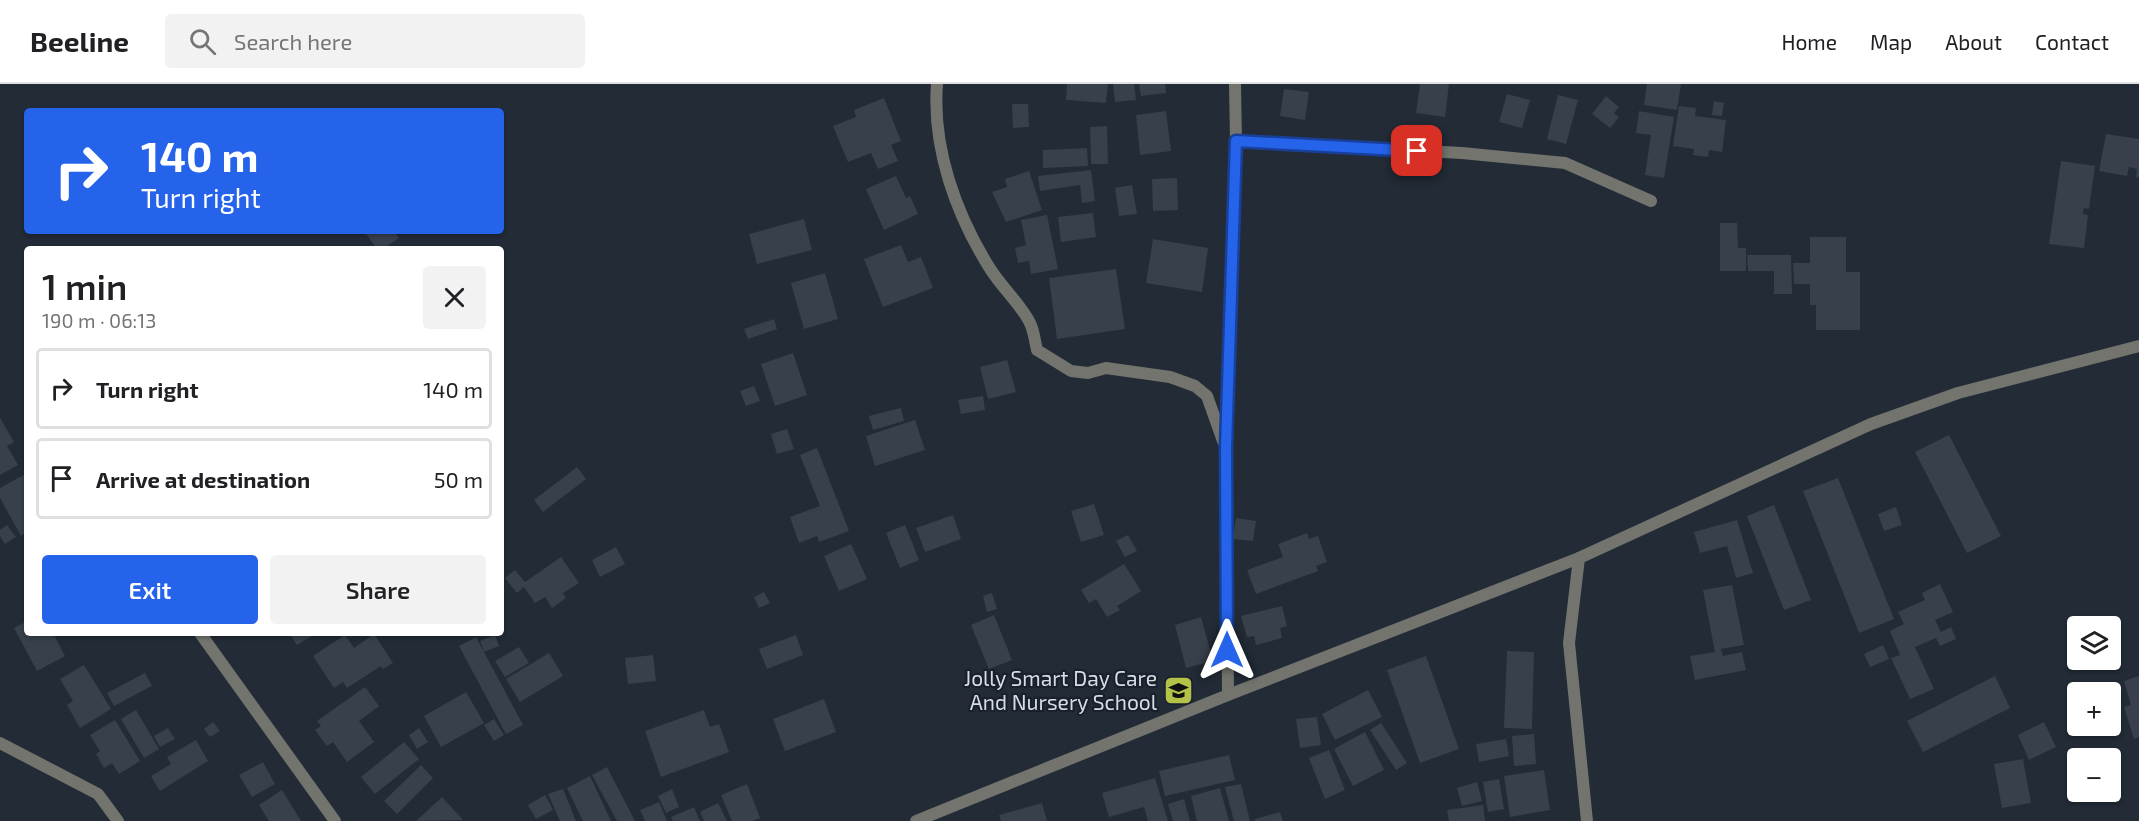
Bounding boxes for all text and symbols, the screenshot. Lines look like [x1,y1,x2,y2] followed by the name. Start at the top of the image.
[165,14,585,68] search box
[30,24,129,58] text: Beeline
[186,25,219,58] icon: search
[234,28,352,54] text: Search here
[1781,29,1837,54] text: Home
[1870,29,1912,54] text: Map
[1945,29,2002,54] text: About
[2035,29,2109,54] text: Contact
[1391,125,1442,176] pin
[141,130,258,180] text: 140 m
[42,132,120,210] icon: right
[1400,134,1433,167] icon: arrive
[141,181,261,213] text: Turn right
[42,264,127,307] text: 1 min
[423,266,486,329] button: close
[42,308,156,332] text: 190 m · 06:13
[45,372,78,405] icon: right
[96,376,198,402] text: Turn right
[423,376,483,402] text: 140 m
[45,462,78,495] icon: arrive
[96,466,310,492] text: Arrive at destination
[434,466,483,492] text: 50 m
[42,555,258,624] button: Exit
[270,555,486,624] button: Share
[2067,616,2121,802] map controls
[2067,616,2121,670] button: layers
[1195,618,1259,682] position arrow
[964,665,1158,714] place label: Jolly Smart Day Care And Nursery School
[1162,675,1194,707] school or university icon: Jolly Smart Day Care And Nursery School
[2067,682,2121,736] button: +
[2067,748,2121,802] button: −

